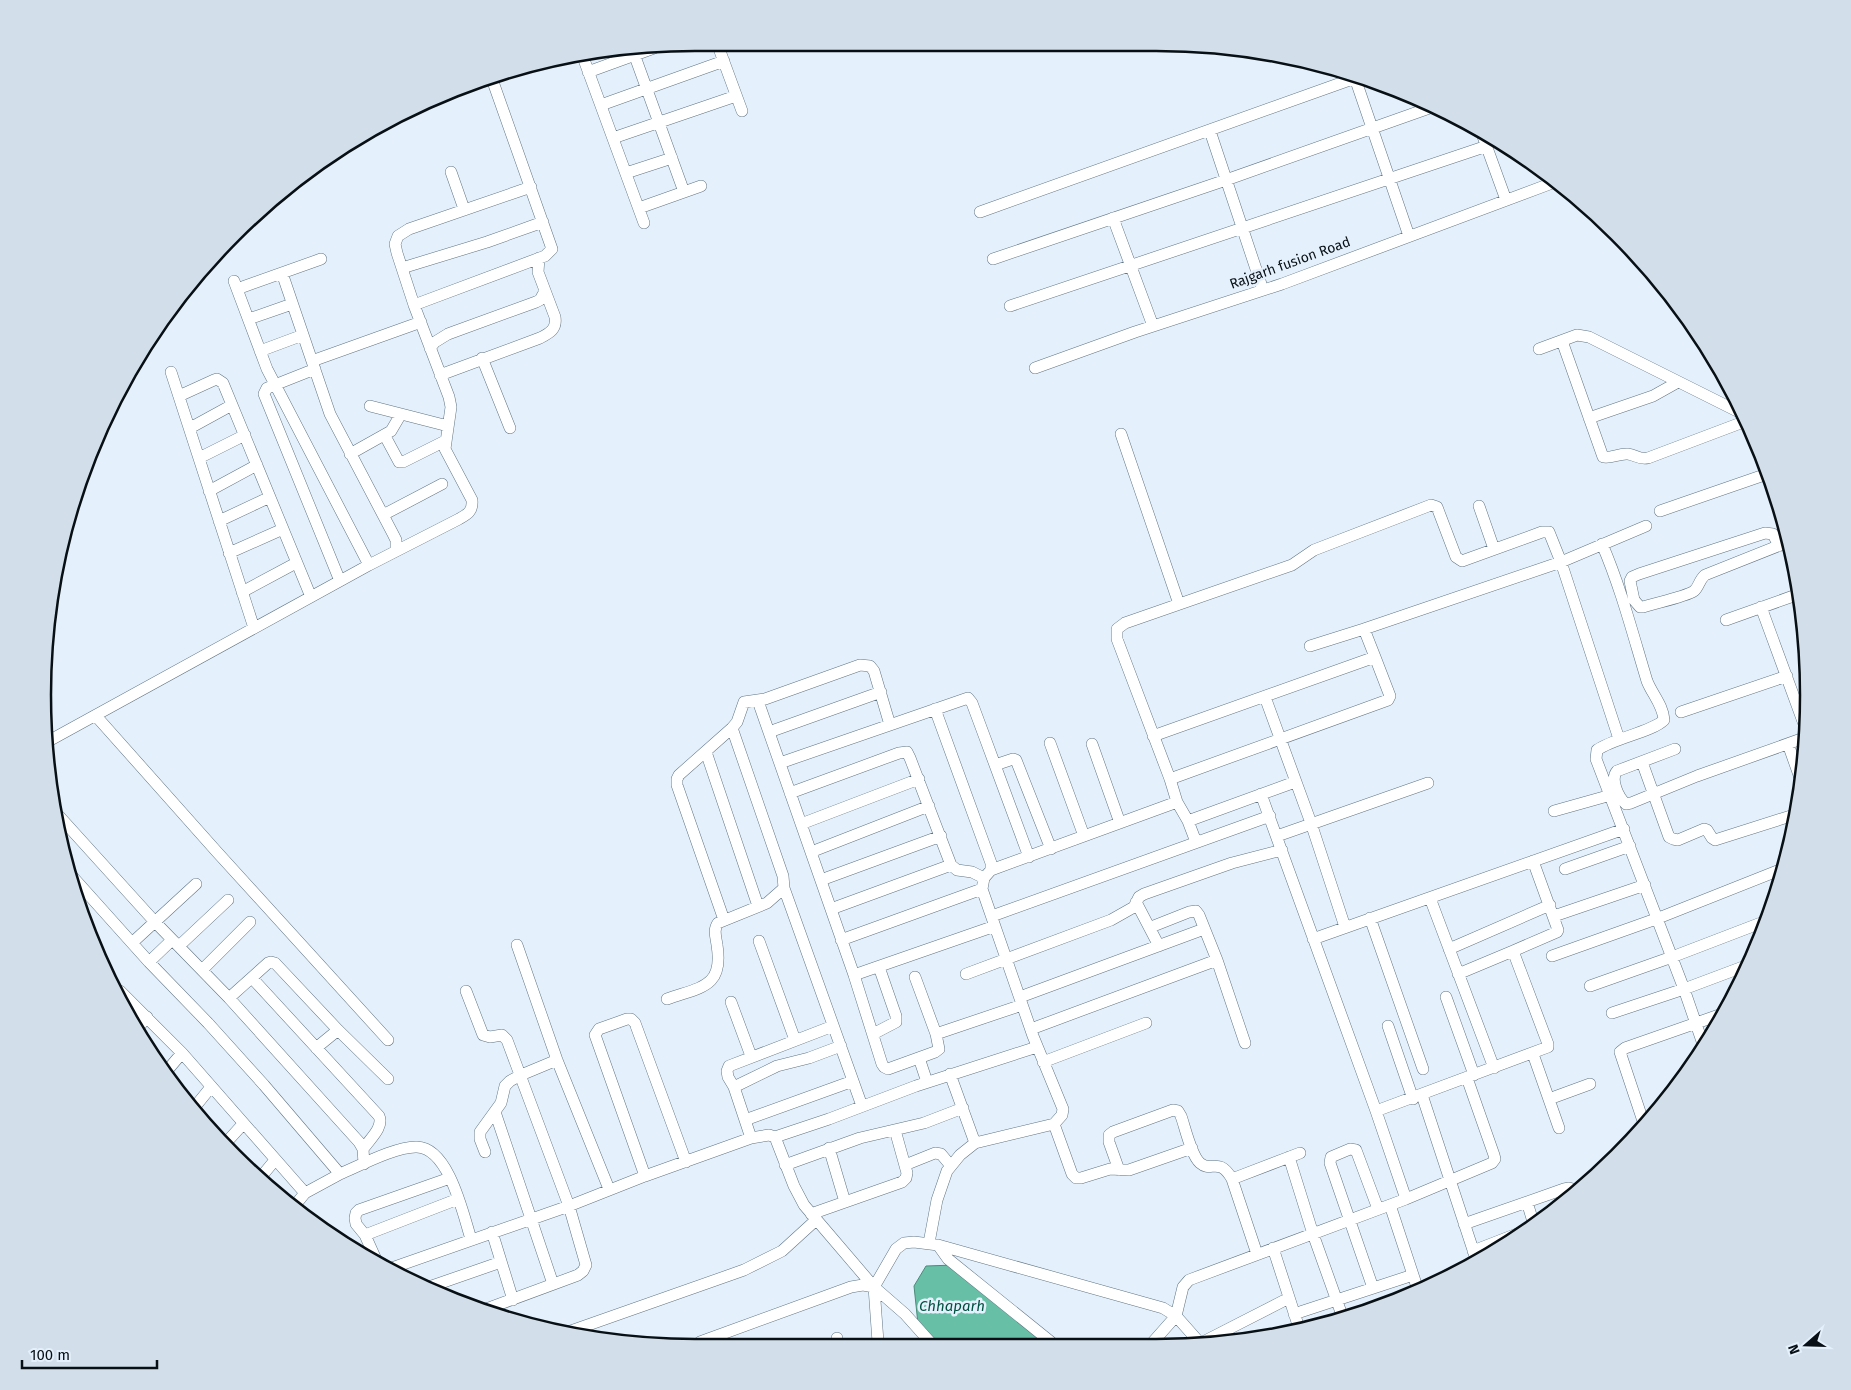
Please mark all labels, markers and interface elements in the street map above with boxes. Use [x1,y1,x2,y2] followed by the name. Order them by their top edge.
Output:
[1227,233,1353,293] street label: Rajgarh fusion Road
[919,1297,985,1315] water label: Chhaparh
[1781,1320,1831,1370] north arrow
[22,1338,158,1370] scale bar
[1785,1342,1804,1357] text: N
[30,1346,70,1364] text: 100 m

